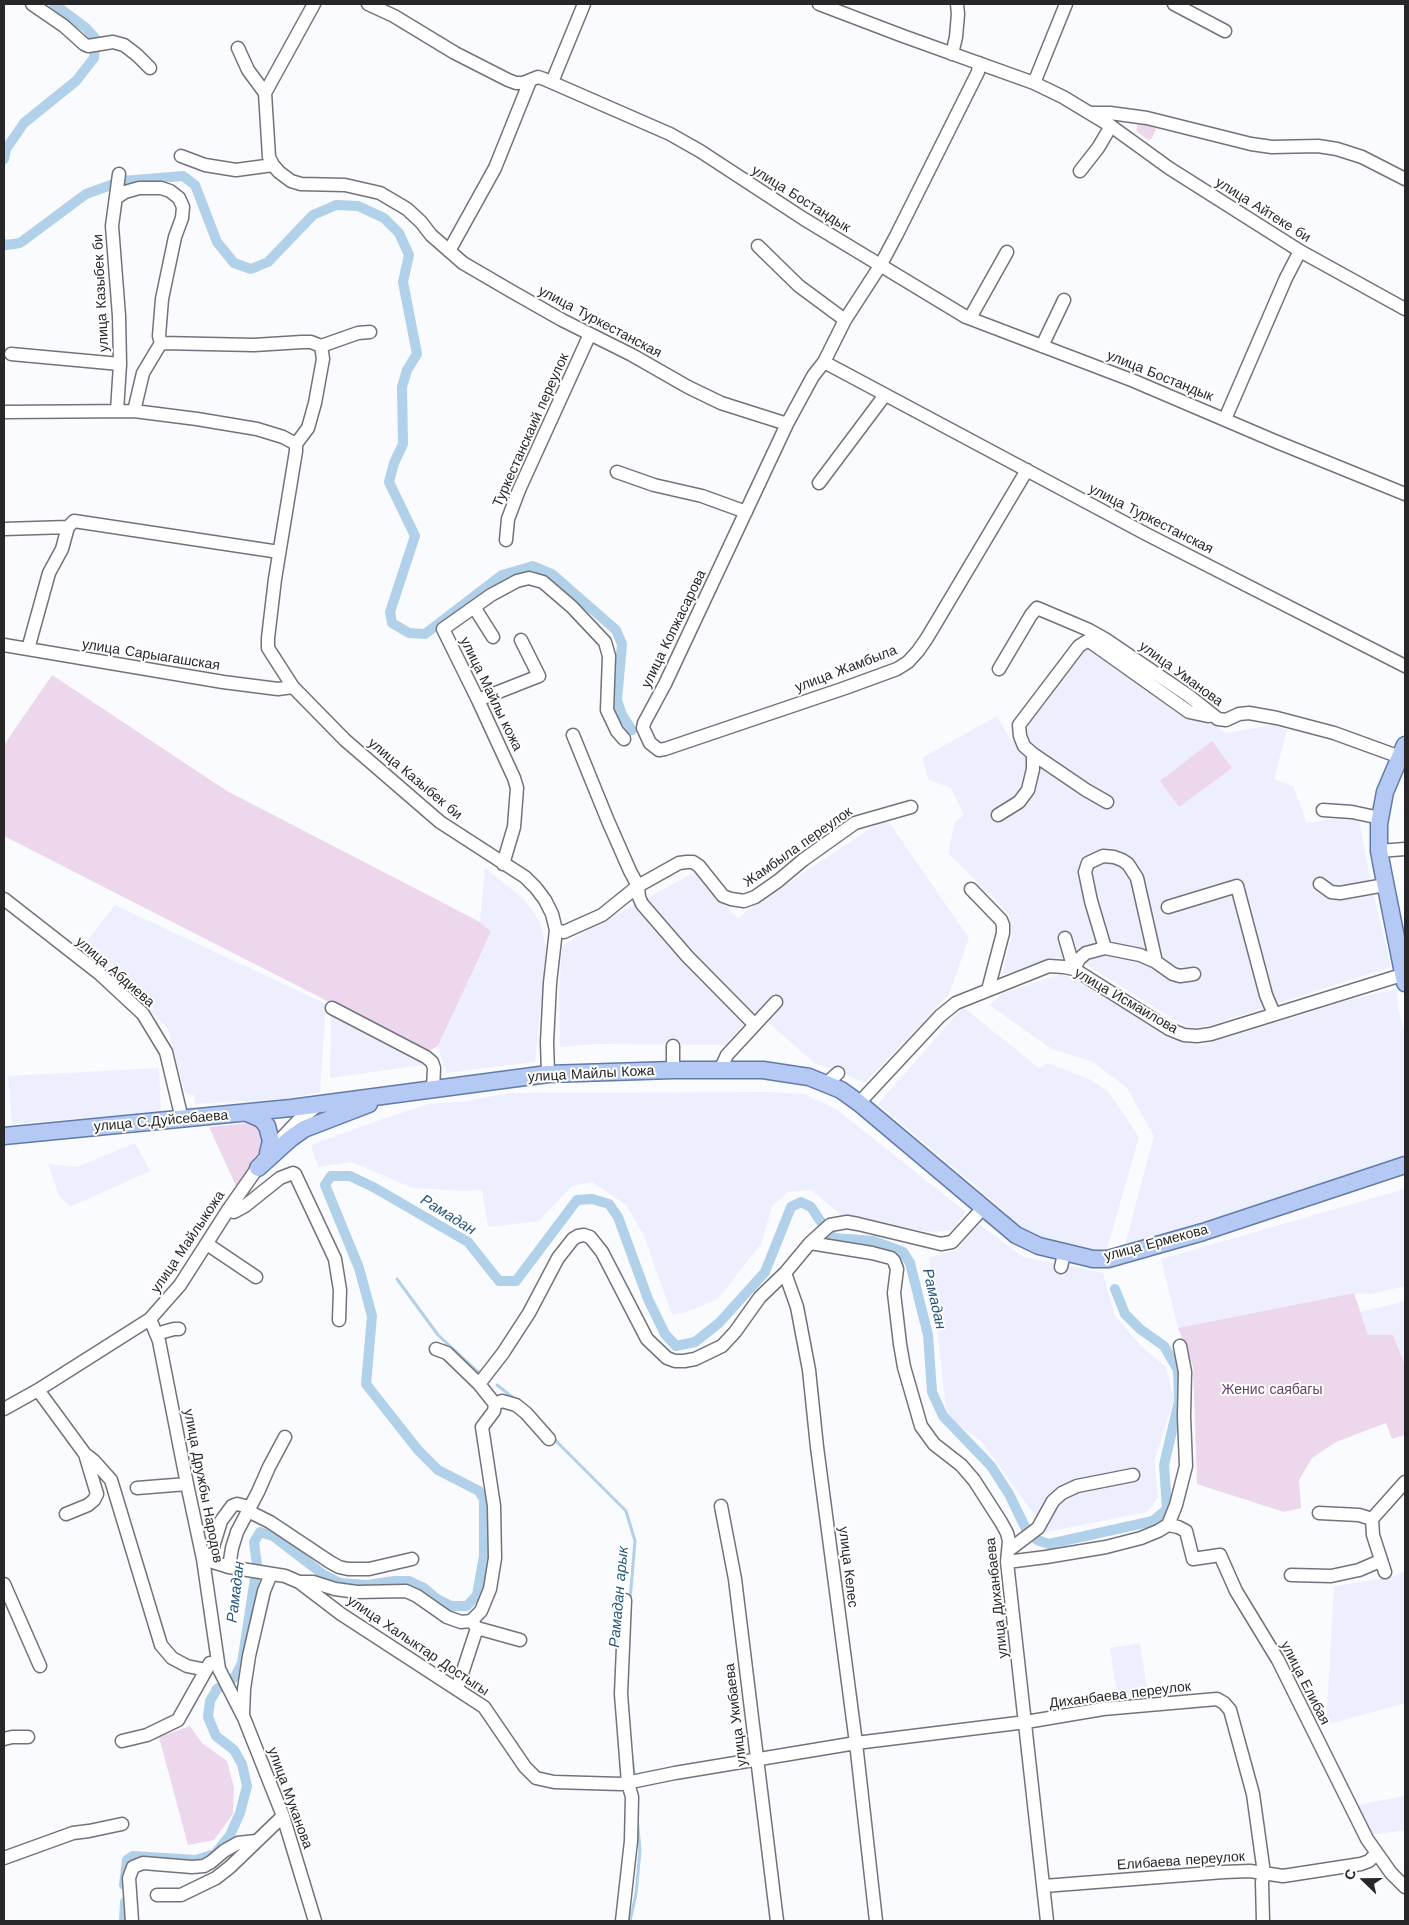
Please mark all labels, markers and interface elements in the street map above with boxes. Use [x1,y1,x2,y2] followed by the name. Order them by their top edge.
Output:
[748,162,854,236] street label: улица Бостандык
[1212,174,1314,246] street label: улица Айтеке би
[90,234,112,352] street label: улица Казыбек би
[535,282,665,362] street label: улица Туркестанская
[1104,347,1216,405] street label: улица Бостандык
[489,350,573,510] street label: Туркестанскаий переулок
[1086,480,1216,558] street label: улица Туркестанская
[638,567,710,691] street label: улица Копжасарова
[456,634,526,754] street label: улица Майлы кожа
[81,636,221,674] street label: улица Сарыагашская
[1136,638,1226,710] street label: улица Уманова
[793,642,899,696] street label: улица Жамбыла
[364,735,466,823] street label: улица Казыбек би
[740,803,856,891] street label: Жамбыла переулок
[72,933,158,1011] street label: улица Абдиева
[1071,965,1181,1037] street label: улица Исмаилова
[527,1062,655,1086] street label: улица Майлы Кожа
[93,1107,229,1135] street label: улица С.Дуйсебаева
[147,1188,229,1296] street label: улица Майлыкожа
[417,1191,479,1239] water label: Рамадан
[1102,1221,1210,1265] street label: улица Ермекова
[918,1267,950,1331] water label: Рамадан
[1222,1382,1322,1398] park label: Женис саябагы
[180,1408,226,1564] street label: улица Дружбы Народов
[835,1525,861,1609] street label: улица Келес
[982,1537,1012,1659] street label: улица Диханбаева
[606,1546,632,1648] water label: Рамадан арык
[223,1560,249,1624] water label: Рамадан
[344,1592,492,1700] street label: улица Халыктар Достыгы
[1277,1638,1333,1728] street label: улица Елибая
[721,1662,751,1768] street label: улица Укибаева
[1048,1678,1192,1712] street label: Диханбаева переулок
[264,1745,316,1851] street label: улица Муканова
[1116,1848,1246,1874] street label: Елибаева переулок
[1339,1855,1389,1905] north arrow
[1341,1867,1359,1882] text: С

